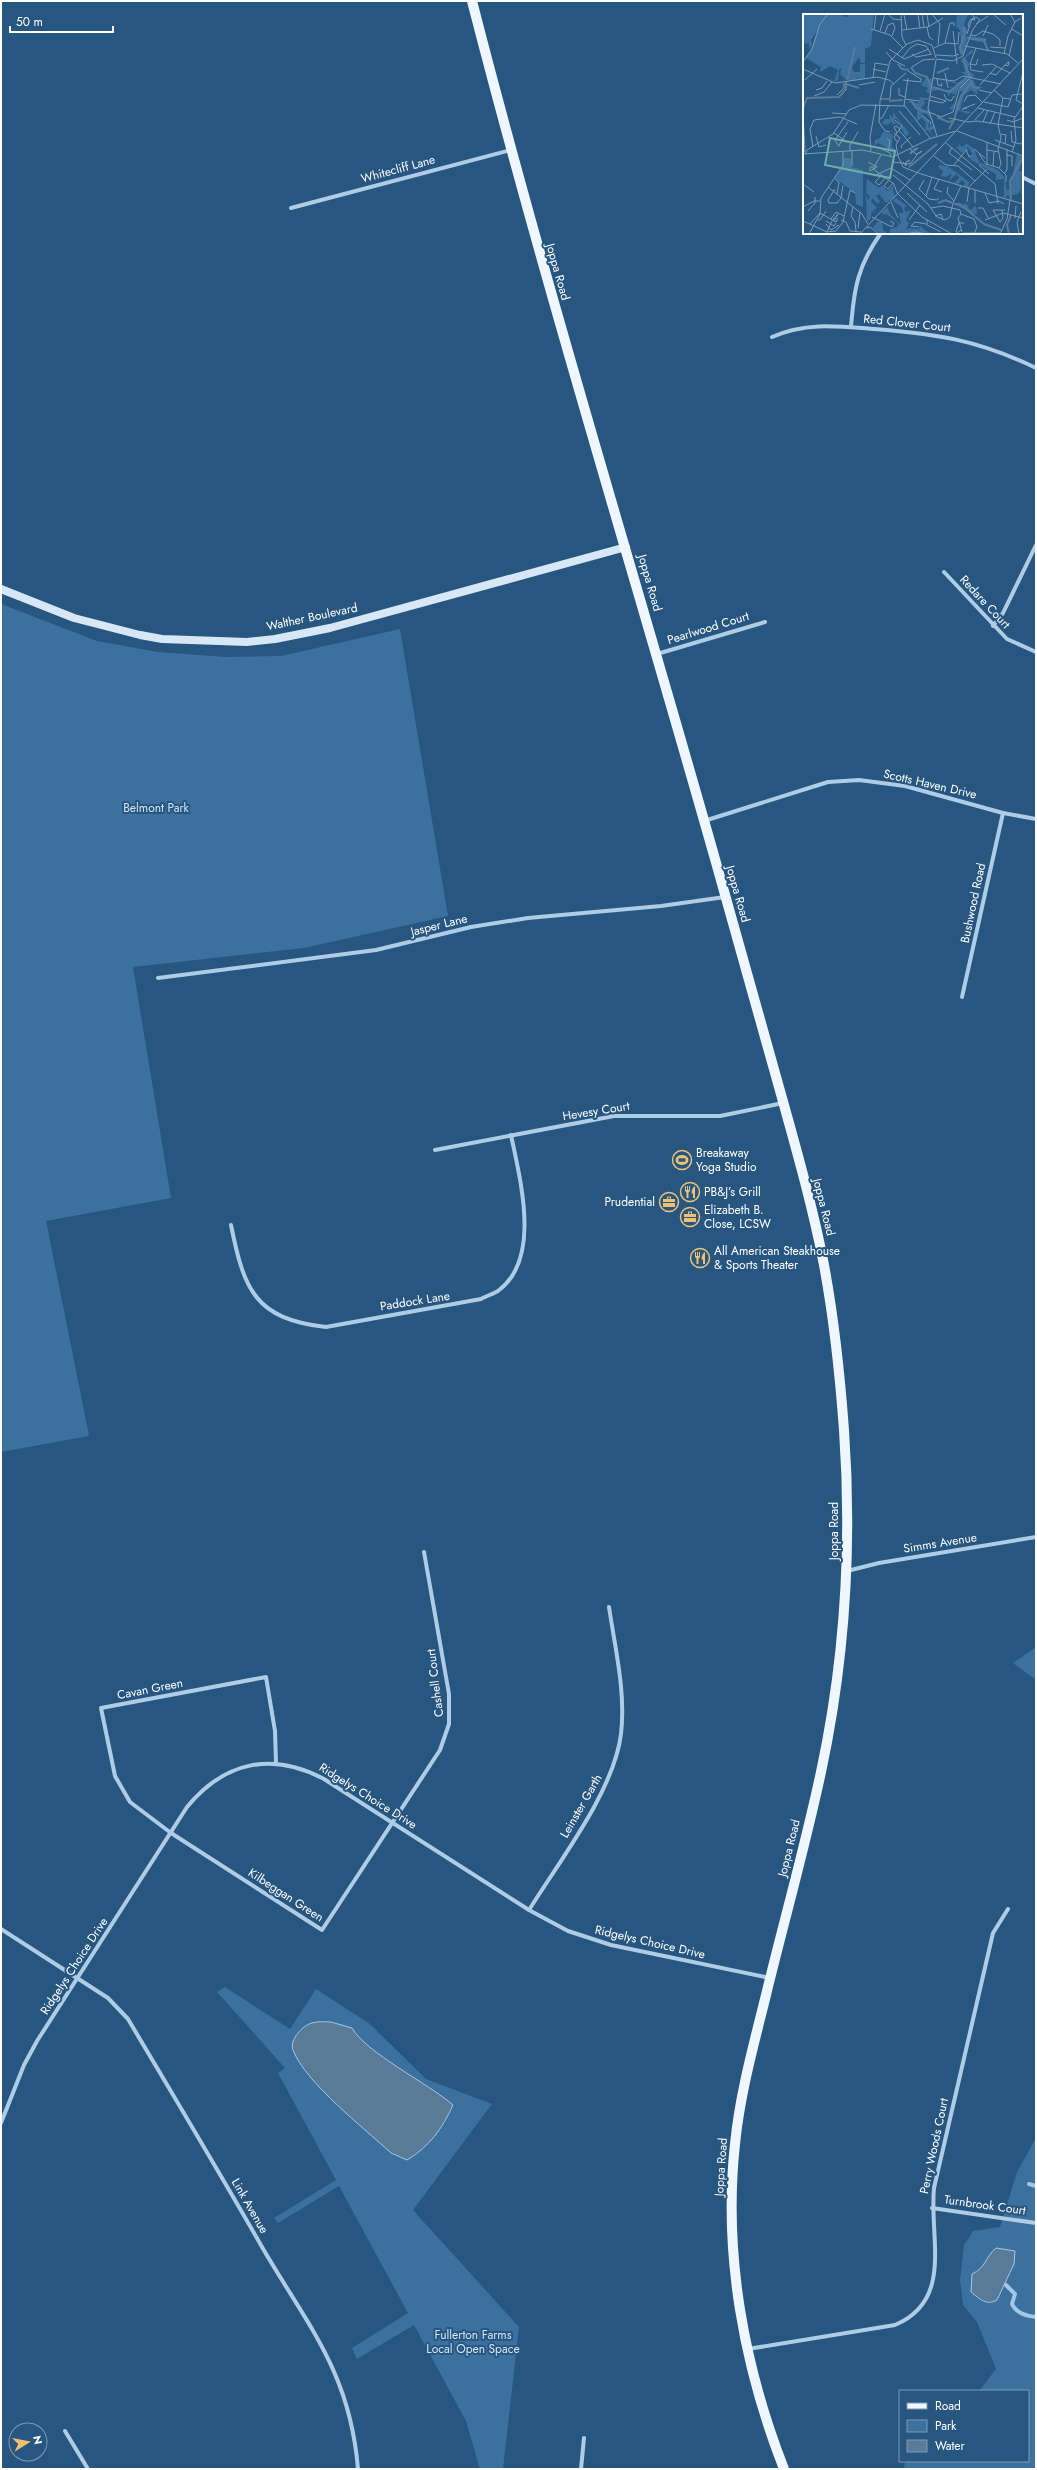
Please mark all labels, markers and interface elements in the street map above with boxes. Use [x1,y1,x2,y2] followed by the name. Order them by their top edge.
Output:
[10,8,113,34] scale bar
[16,13,43,31] text: 50 m
[803,14,1023,234] inset map
[359,150,437,188] street label: Whitecliff Lane
[541,240,575,303] street label: Joppa Road
[862,309,952,337] street label: Red Clover Court
[633,551,667,614] street label: Joppa Road
[955,571,1015,633] street label: Redare Court
[265,599,359,635] street label: Walther Boulevard
[665,607,751,649] street label: Pearlwood Court
[882,765,978,803] street label: Scotts Haven Drive
[123,799,190,817] park label: Belmont Park
[956,861,990,945] street label: Bushwood Road
[721,862,755,925] street label: Joppa Road
[407,909,469,941] street label: Jasper Lane
[561,1097,631,1125] street label: Hevesy Court
[696,1144,757,1176] place label: Breakaway Yoga Studio
[671,1149,693,1171] sports icon: Breakaway Yoga Studio
[808,1175,840,1237] street label: Joppa Road
[679,1181,701,1203] restaurant icon: PB&J’s Grill
[704,1183,761,1201] place label: PB&J’s Grill
[658,1191,680,1213] office icon: Prudential
[604,1193,655,1211] place label: Prudential
[704,1201,771,1233] place label: Elizabeth B. Close, LCSW
[679,1206,701,1228] office icon: Elizabeth B. Close, LCSW
[714,1242,840,1274] place label: All American Steakhouse & Sports Theater
[689,1247,711,1269] restaurant icon: All American Steakhouse & Sports Theater
[379,1287,451,1315] street label: Paddock Lane
[825,1502,843,1562] street label: Joppa Road
[902,1528,978,1558] street label: Simms Avenue
[422,1648,448,1718] street label: Cashell Court
[116,1674,184,1704] street label: Cavan Green
[316,1759,420,1833] street label: Ridgelys Choice Drive
[555,1771,607,1841] street label: Leinster Garth
[773,1818,805,1880] street label: Joppa Road
[245,1864,327,1926] street label: Kilbeggan Green
[36,1914,112,2018] street label: Ridgelys Choice Drive
[593,1921,707,1963] street label: Ridgelys Choice Drive
[915,2096,953,2195] street label: Perry Woods Court
[710,2137,732,2199] street label: Joppa Road
[227,2175,273,2237] street label: Link Avenue
[943,2190,1027,2220] street label: Turnbrook Court
[426,2326,520,2358] park label: Fullerton Farms Local Open Space
[899,2390,1029,2462] legend
[935,2397,961,2415] text: Road
[935,2417,957,2435] text: Park
[8,2422,48,2462] north arrow
[29,2434,47,2446] text: N
[935,2437,966,2455] text: Water

